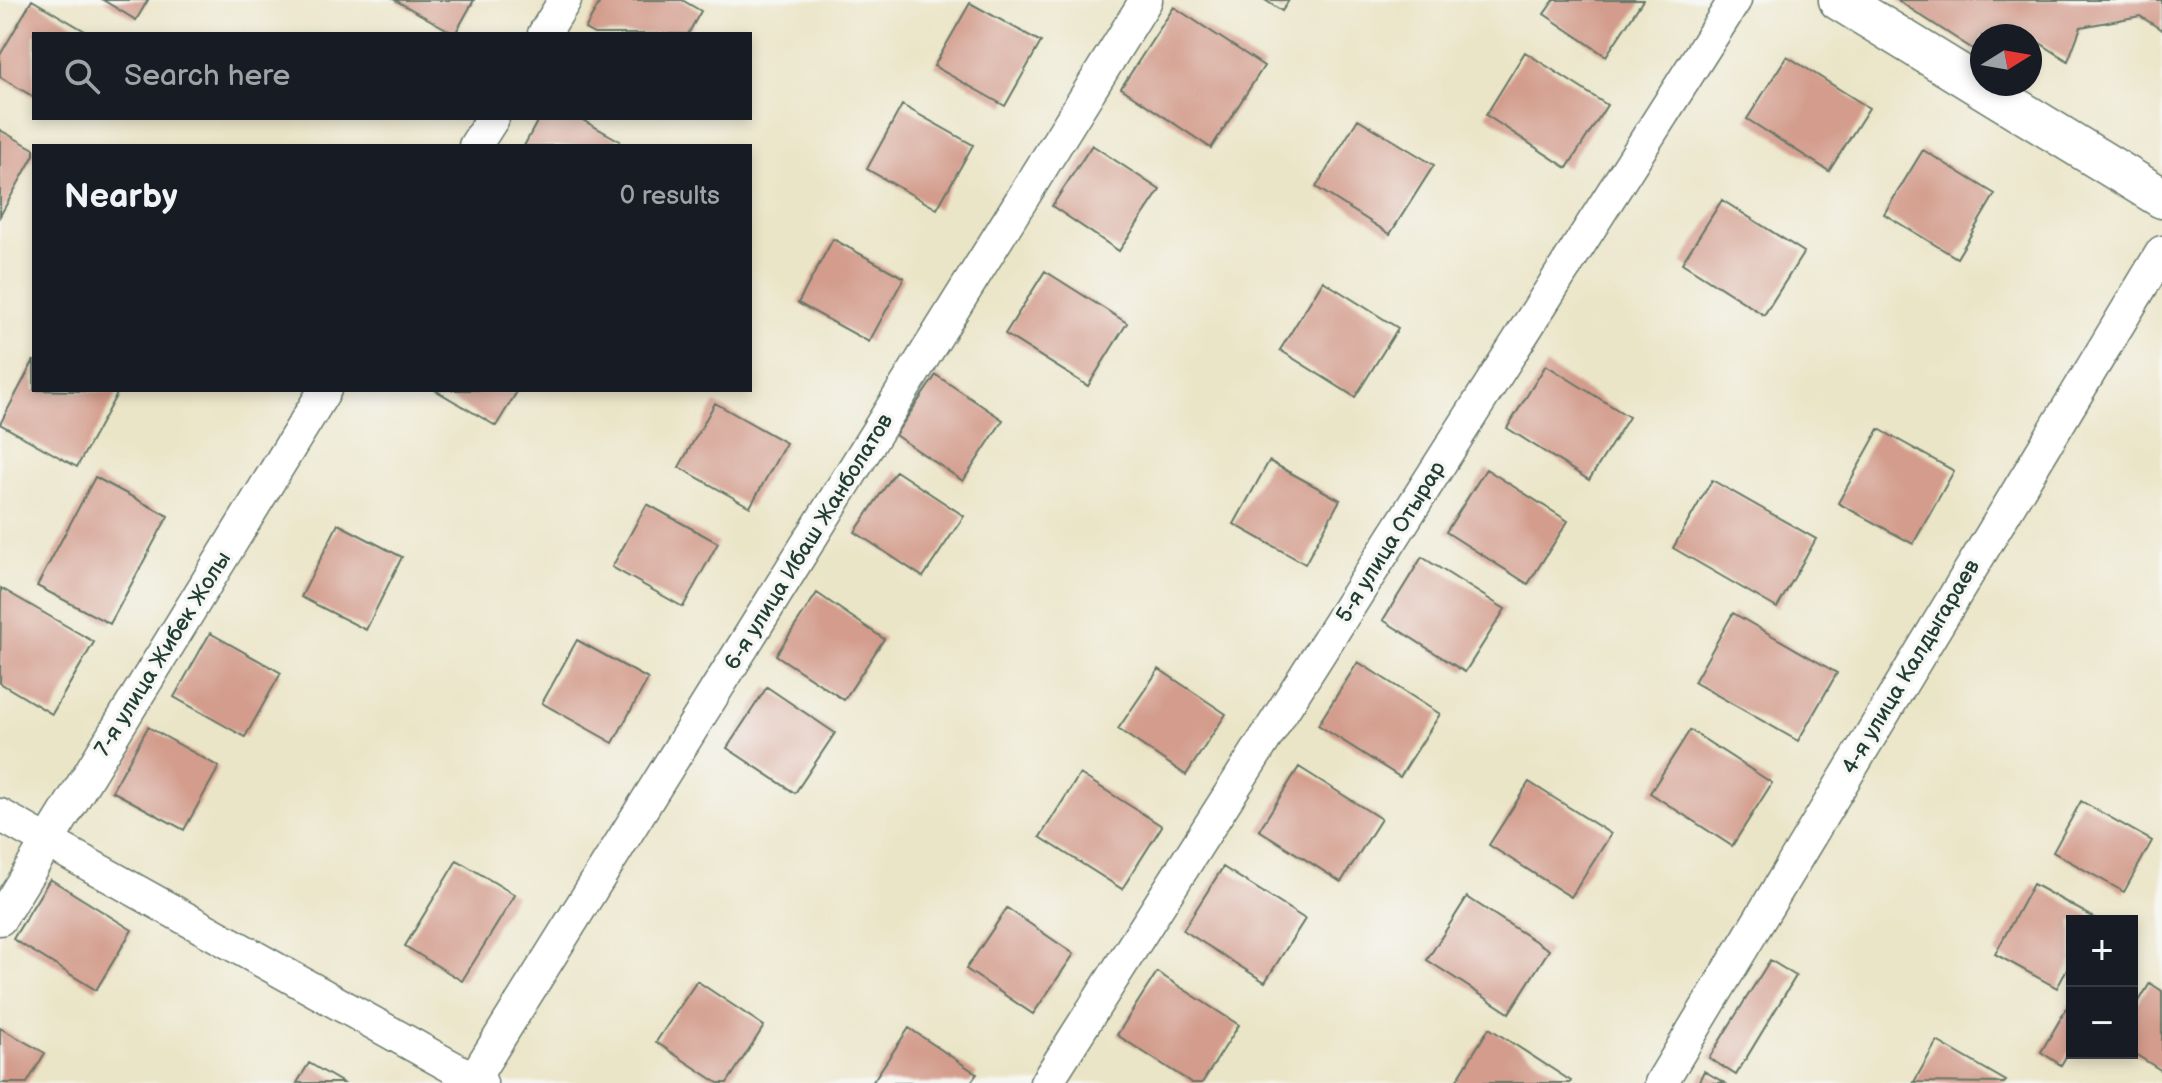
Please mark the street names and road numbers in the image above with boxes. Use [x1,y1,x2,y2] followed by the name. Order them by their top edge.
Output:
[719,408,899,675] street label: 6-я улица Ибаш Жанболатов
[1330,456,1452,628] street label: 5-я улица Отырар
[89,547,237,761] street label: 7-я улица Жибек Жолы
[1836,554,1986,779] street label: 4-я улица Калдыгараев

